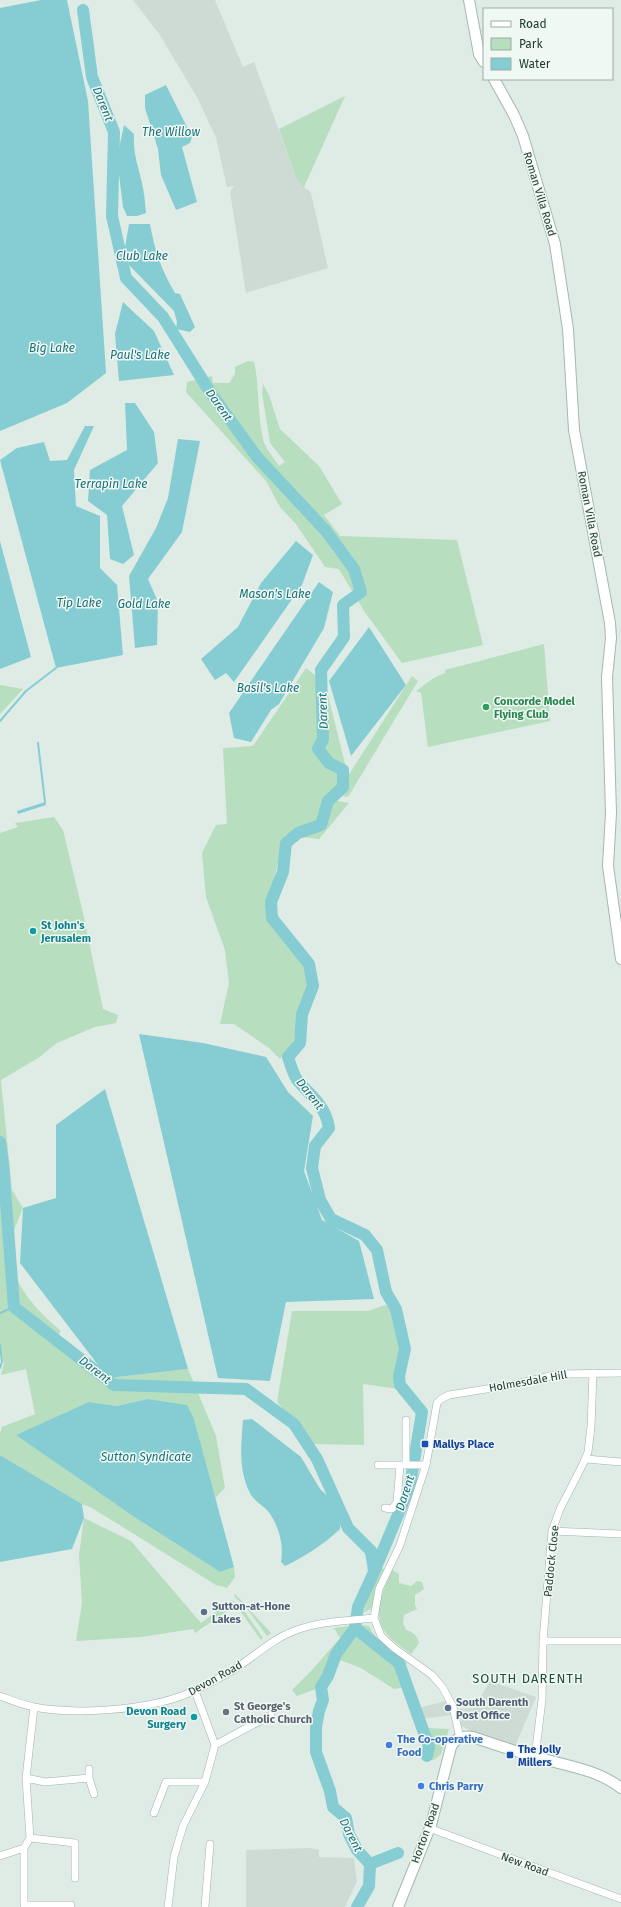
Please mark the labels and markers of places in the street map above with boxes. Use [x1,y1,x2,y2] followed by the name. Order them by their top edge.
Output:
[494,695,575,721] place label: Concorde Model Flying Club
[481,702,491,712] marker: Concorde Model Flying Club
[40,919,91,945] place label: St John's Jerusalem
[28,926,38,936] marker: St John's Jerusalem
[433,1438,494,1451] place label: Mallys Place
[420,1439,430,1449] marker: Mallys Place
[212,1600,290,1626] place label: Sutton-at-Hone Lakes
[199,1607,209,1617] marker: Sutton-at-Hone Lakes
[456,1696,528,1722] place label: South Darenth Post Office
[234,1700,312,1726] place label: St George's Catholic Church
[443,1703,453,1713] marker: South Darenth Post Office
[126,1705,186,1731] place label: Devon Road Surgery
[221,1707,231,1717] marker: St George's Catholic Church
[189,1712,199,1722] marker: Devon Road Surgery
[397,1733,483,1759] place label: The Co-operative Food
[384,1740,394,1750] marker: The Co-operative Food
[518,1743,561,1769] place label: The Jolly Millers
[505,1750,515,1760] marker: The Jolly Millers
[429,1780,484,1793] place label: Chris Parry
[416,1781,426,1791] marker: Chris Parry

